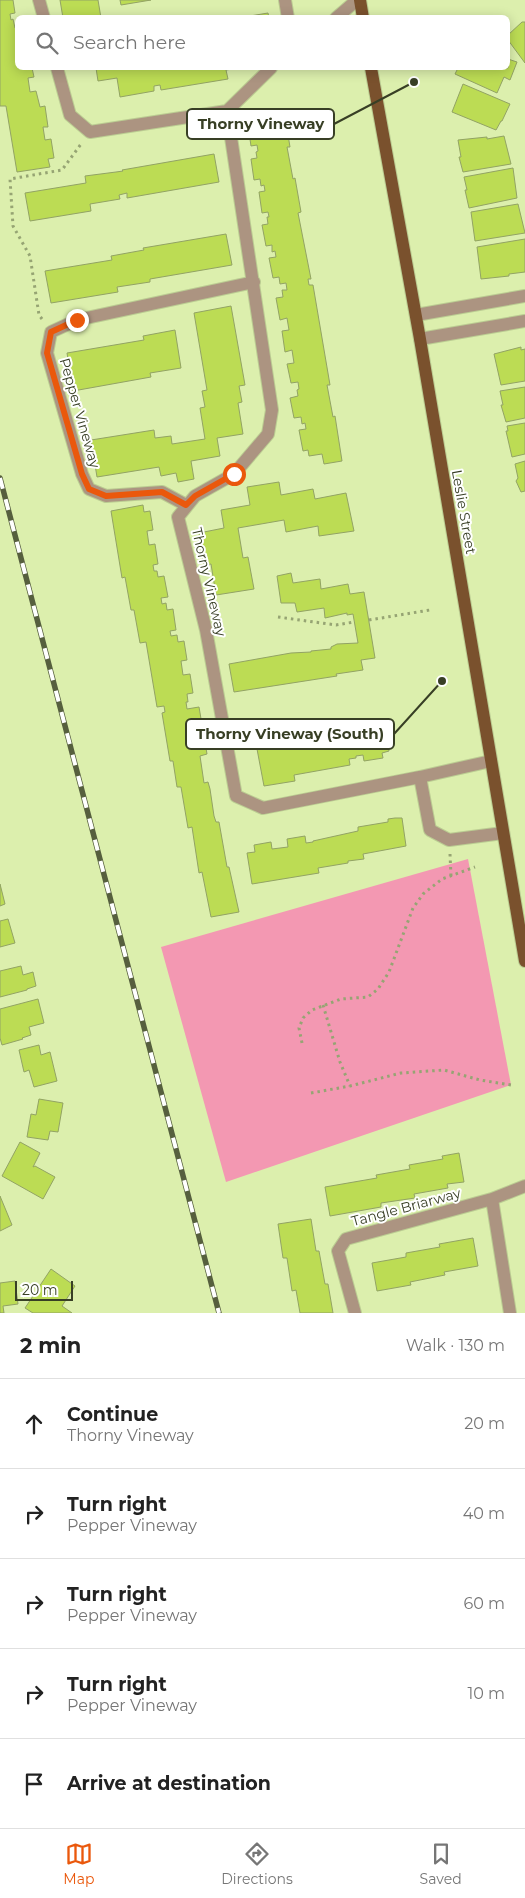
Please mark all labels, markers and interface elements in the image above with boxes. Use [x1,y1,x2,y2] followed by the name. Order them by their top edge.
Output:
[15,15,510,70] search box
[33,29,61,57] icon: search
[73,31,186,54] text: Search here
[187,109,334,139] callout: Thorny Vineway
[198,114,325,133] text: Thorny Vineway
[66,309,89,332] route end
[56,356,104,471] street label: Pepper Vineway
[223,463,246,486] route start
[448,468,480,556] street label: Leslie Street
[188,526,230,638] street label: Thorny Vineway
[186,719,394,749] callout: Thorny Vineway (South)
[196,724,384,743] text: Thorny Vineway (South)
[349,1184,463,1230] street label: Tangle Briarway
[15,1278,72,1301] scale bar
[22,1281,58,1299] text: 20 m
[20,1333,81,1358] text: 2 min
[406,1336,505,1355] text: Walk · 130 m
[67,1403,158,1426] text: Continue
[20,1410,48,1438] icon: ahead
[464,1414,505,1433] text: 20 m
[67,1426,194,1445] text: Thorny Vineway
[67,1493,167,1516] text: Turn right
[20,1500,48,1528] icon: right
[463,1504,505,1523] text: 40 m
[67,1516,197,1535] text: Pepper Vineway
[67,1583,167,1606] text: Turn right
[20,1590,48,1618] icon: right
[463,1594,505,1613] text: 60 m
[67,1606,197,1625] text: Pepper Vineway
[67,1673,167,1696] text: Turn right
[20,1680,48,1708] icon: right
[467,1684,505,1703] text: 10 m
[67,1696,197,1715] text: Pepper Vineway
[20,1770,48,1798] icon: arrive
[67,1772,271,1795] text: Arrive at destination
[63,1840,94,1888] tab: Map
[221,1840,293,1888] tab: Directions
[420,1840,462,1888] tab: Saved

